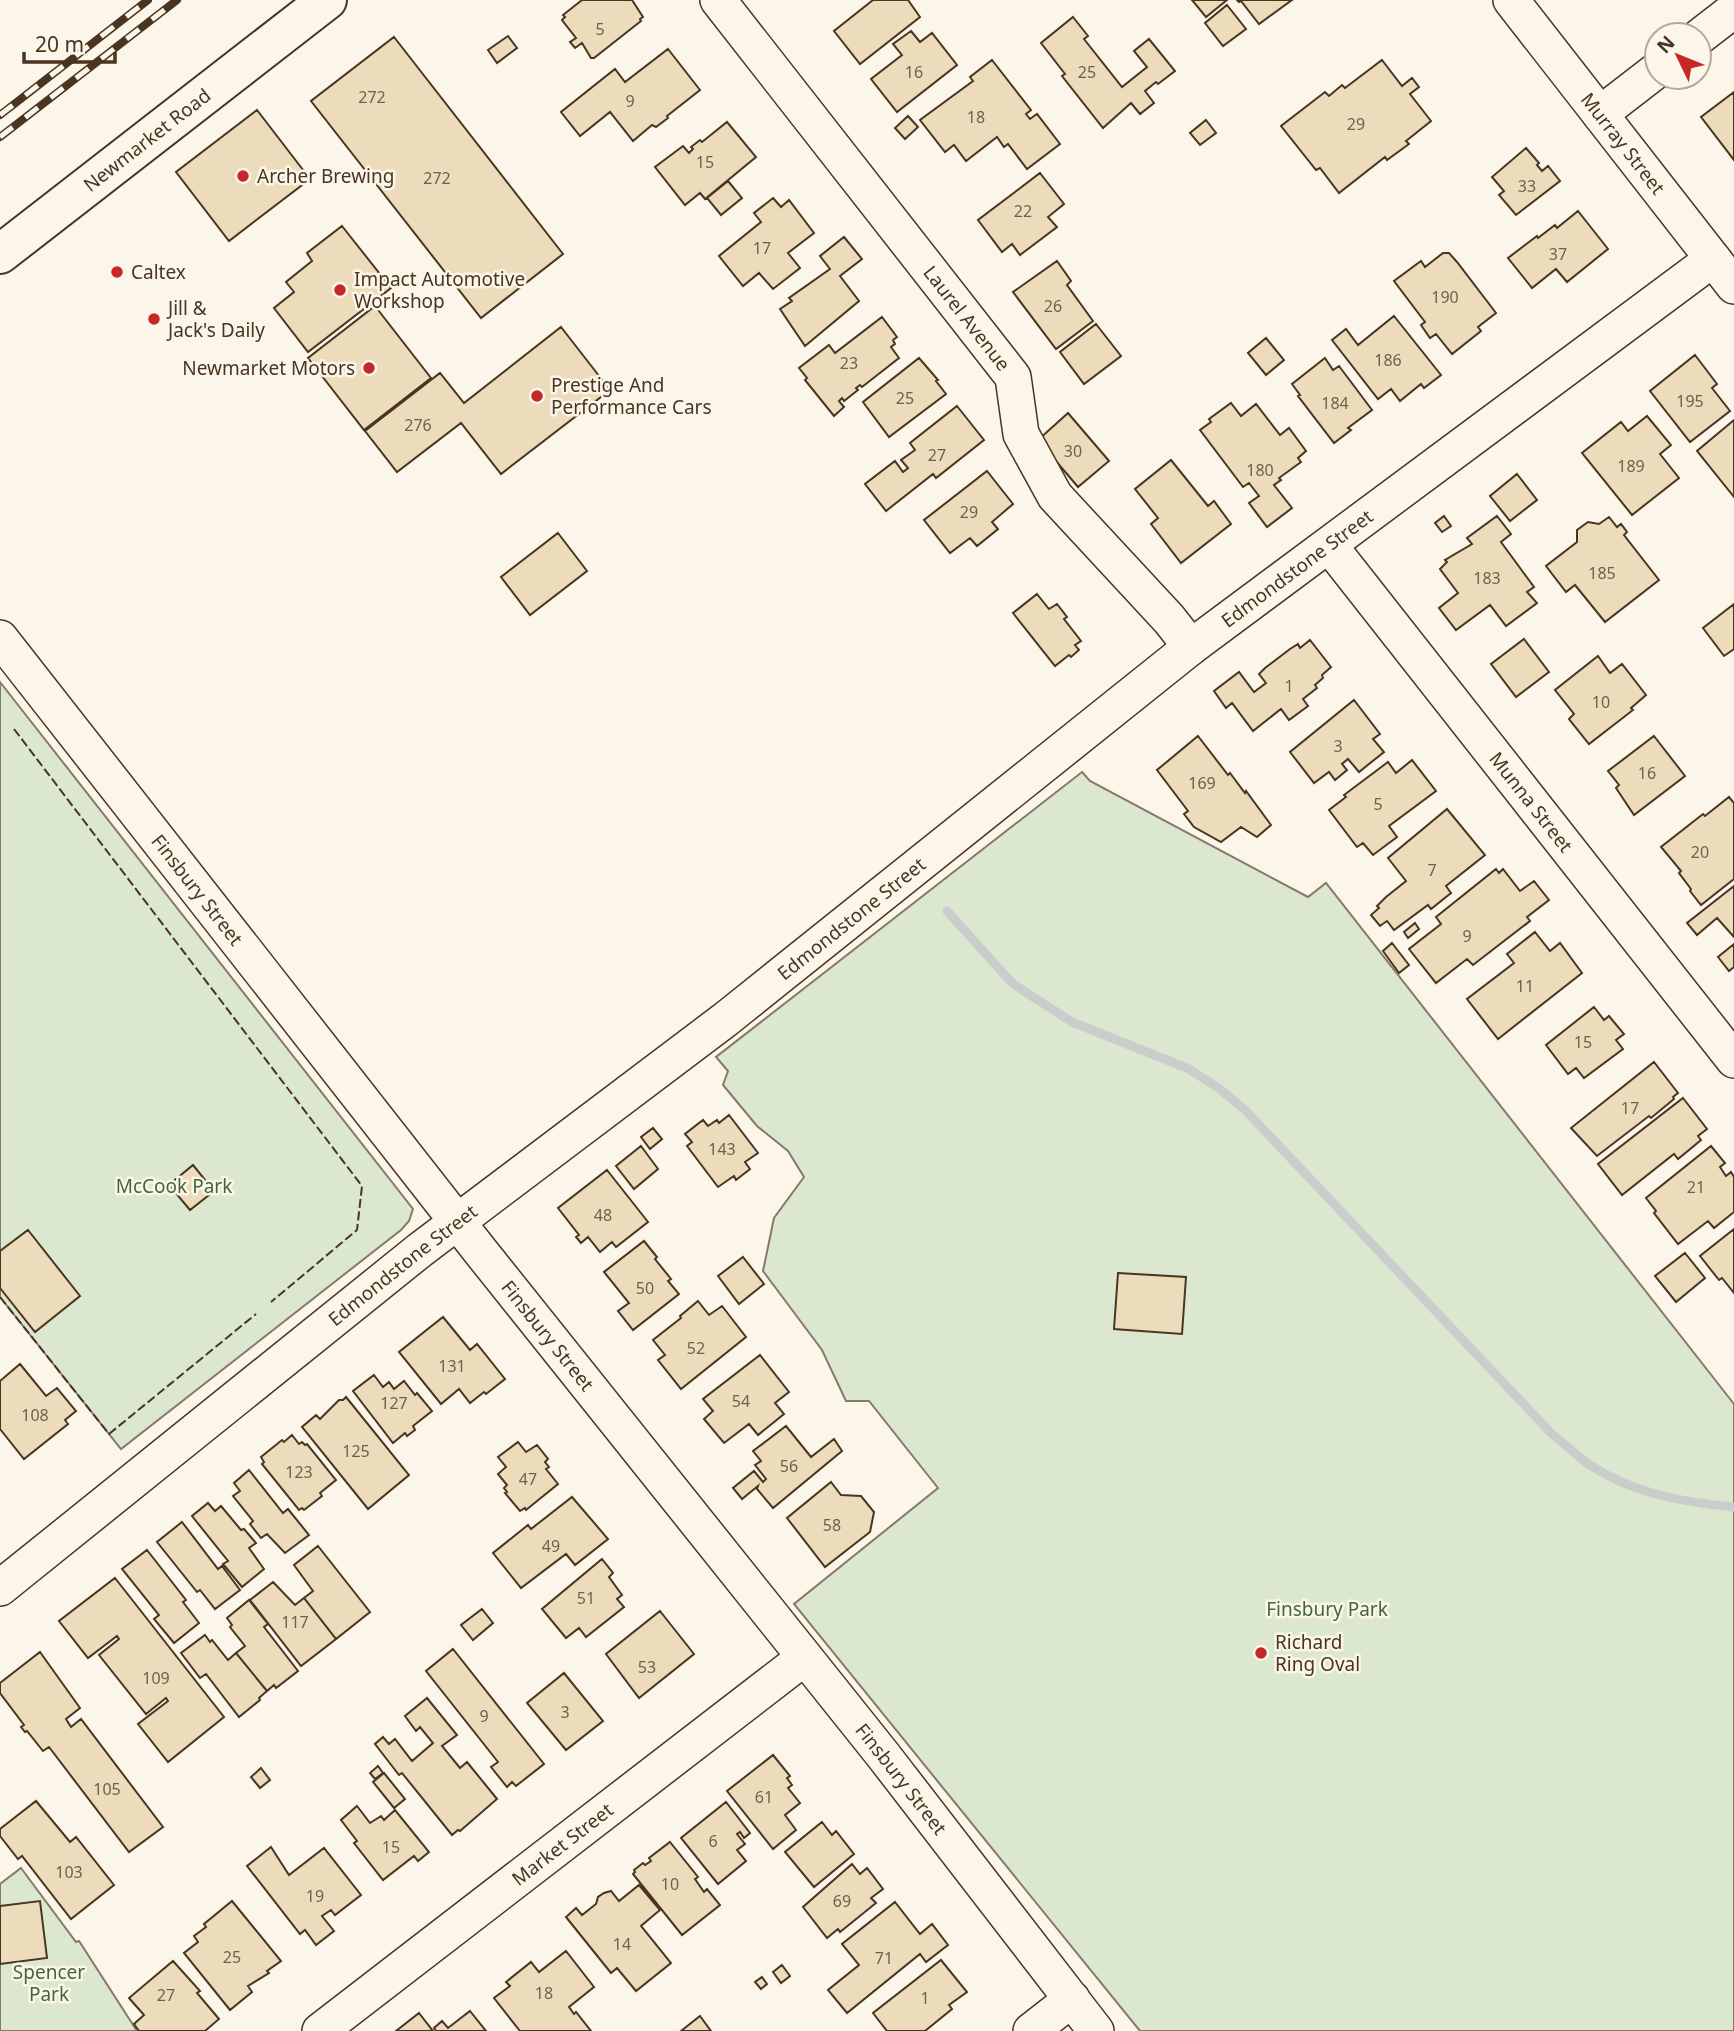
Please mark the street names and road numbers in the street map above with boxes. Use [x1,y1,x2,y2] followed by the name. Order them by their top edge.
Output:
[78,82,216,198] street label: Newmarket Road
[1575,87,1671,200] street label: Murray Street
[918,260,1016,376] street label: Laurel Avenue
[1216,503,1378,633] street label: Edmondstone Street
[1483,746,1579,858] street label: Munna Street
[146,829,249,951] street label: Finsbury Street
[772,851,931,986] street label: Edmondstone Street
[323,1198,482,1332] street label: Edmondstone Street
[496,1275,600,1396] street label: Finsbury Street
[850,1718,953,1840] street label: Finsbury Street
[506,1797,619,1892] street label: Market Street

